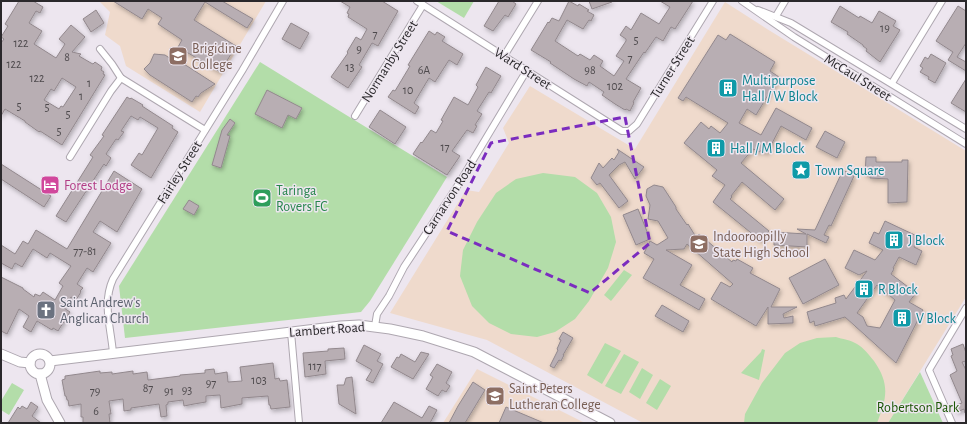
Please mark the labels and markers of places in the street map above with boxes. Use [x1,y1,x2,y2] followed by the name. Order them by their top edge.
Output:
[192,42,242,72] place label: Brigidine College
[167,45,189,67] school or university icon: Brigidine College
[742,74,818,104] place label: Multipurpose Hall / W Block
[717,77,739,99] building icon: Multipurpose Hall / W Block
[705,137,727,159] building icon: Hall / M Block
[730,142,805,156] place label: Hall / M Block
[790,159,812,181] place icon: Town Square
[815,164,884,178] place label: Town Square
[39,174,61,196] hotel icon: Forest Lodge
[64,179,132,193] place label: Forest Lodge
[276,184,327,214] place label: Taringa Rovers FC
[251,187,273,209] sports icon: Taringa Rovers FC
[883,229,905,251] building icon: J Block
[713,230,809,260] place label: Indooroopilly State High School
[688,233,710,255] school or university icon: Indooroopilly State High School
[908,234,945,248] place label: J Block
[853,278,875,300] building icon: R Block
[878,283,918,297] place label: R Block
[60,296,149,326] place label: Saint Andrew's Anglican Church
[35,299,57,321] church icon: Saint Andrew's Anglican Church
[891,307,913,329] building icon: V Block
[916,312,956,326] place label: V Block
[509,382,601,412] place label: Saint Peters Lutheran College
[484,385,506,407] school or university icon: Saint Peters Lutheran College

